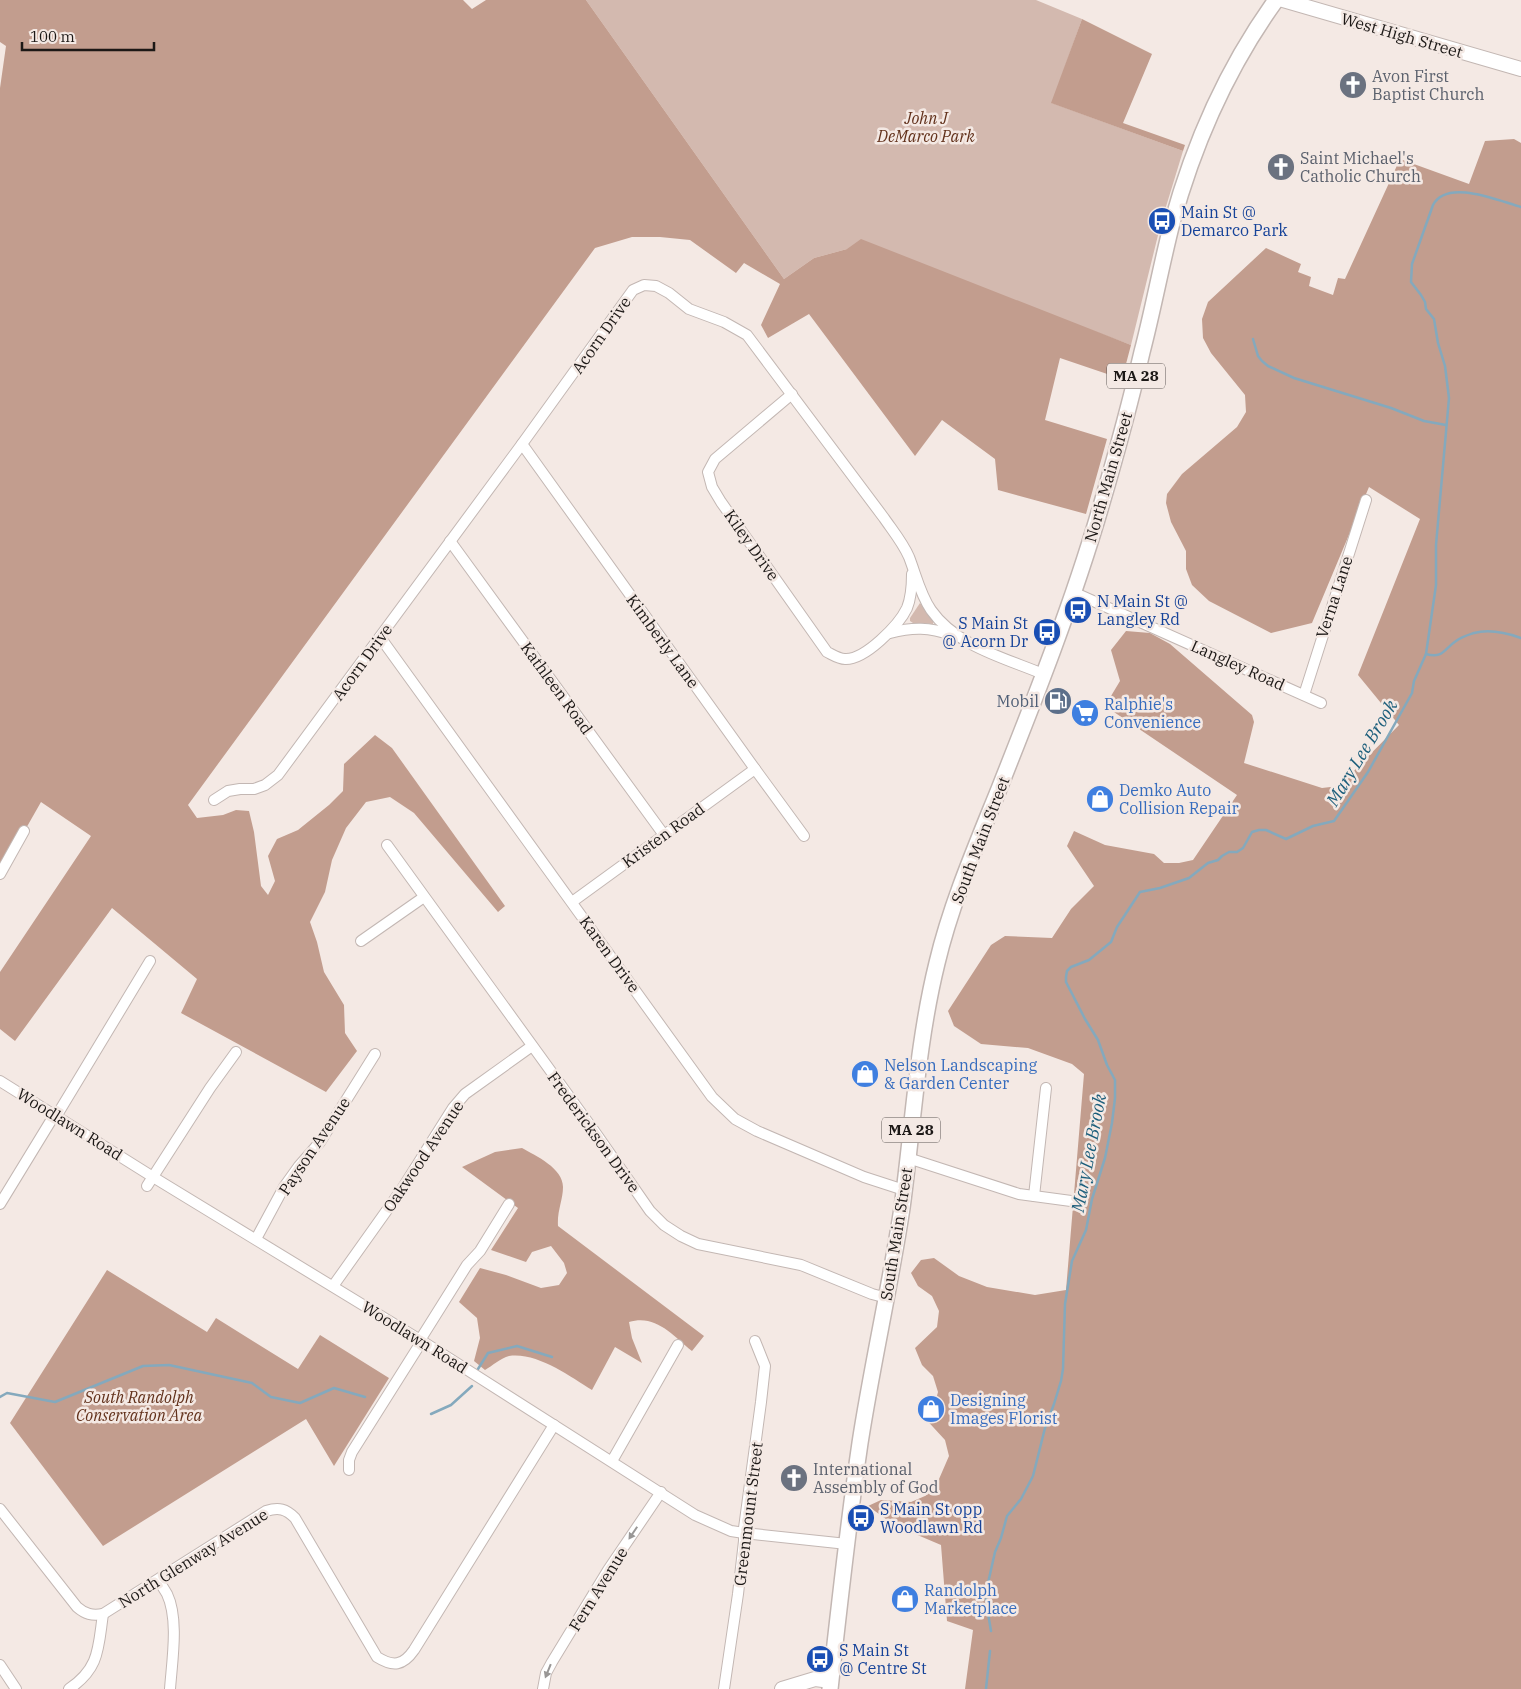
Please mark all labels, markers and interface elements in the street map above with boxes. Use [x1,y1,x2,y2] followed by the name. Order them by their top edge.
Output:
[1339,8,1465,62] street label: West High Street
[22,20,155,52] scale bar
[30,27,75,46] text: 100 m
[1372,66,1485,104] place label: Avon First Baptist Church
[1338,70,1368,100] church icon: Avon First Baptist Church
[876,108,975,146] park label: John J DeMarco Park
[1300,148,1421,186] place label: Saint Michael's Catholic Church
[1266,152,1296,182] church icon: Saint Michael's Catholic Church
[1181,202,1288,240] place label: Main St @ Demarco Park
[1147,206,1177,236] bus stop icon: Main St @ Demarco Park
[567,293,635,377] street label: Acorn Drive
[1107,364,1165,388] road number: MA 28
[1080,409,1136,544] street label: North Main Street
[720,506,784,584] street label: Kiley Drive
[1311,553,1357,641] street label: Verna Lane
[622,590,704,692] street label: Kimberly Lane
[1097,591,1188,629] place label: N Main St @ Langley Rd
[1063,595,1093,625] bus stop icon: N Main St @ Langley Rd
[942,613,1028,651] place label: S Main St @ Acorn Dr
[1032,617,1062,647] bus stop icon: S Main St @ Acorn Dr
[328,620,396,704] street label: Acorn Drive
[1188,635,1288,695] street label: Langley Road
[517,638,597,738] street label: Kathleen Road
[1043,686,1073,716] fuel station icon: Mobil
[997,691,1039,711] place label: Mobil
[1104,694,1201,732] place label: Ralphie's Convenience
[1320,695,1403,811] water label: Mary Lee Brook
[1070,698,1100,728] supermarket icon: Ralphie's Convenience
[947,773,1014,906] street label: South Main Street
[1119,780,1239,818] place label: Demko Auto Collision Repair
[1085,784,1115,814] shop icon: Demko Auto Collision Repair
[618,798,708,872] street label: Kristen Road
[576,912,644,996] street label: Karen Drive
[884,1055,1038,1093] place label: Nelson Landscaping & Garden Center
[850,1059,880,1089] shop icon: Nelson Landscaping & Garden Center
[543,1068,645,1196] street label: Frederickson Drive
[13,1084,127,1165] street label: Woodlawn Road
[1066,1091,1111,1215] water label: Mary Lee Brook
[274,1093,354,1199] street label: Payson Avenue
[378,1097,468,1215] street label: Oakwood Avenue
[882,1118,940,1142] road number: MA 28
[876,1166,916,1302] street label: South Main Street
[358,1297,472,1378] street label: Woodlawn Road
[76,1387,202,1425] park label: South Randolph Conservation Area
[950,1390,1058,1428] place label: Designing Images Florist
[916,1394,946,1424] shop icon: Designing Images Florist
[729,1441,767,1587] street label: Greenmount Street
[813,1459,939,1497] place label: International Assembly of God
[779,1463,809,1493] church icon: International Assembly of God
[880,1499,983,1537] place label: S Main St opp Woodlawn Rd
[846,1503,876,1533] bus stop icon: S Main St opp Woodlawn Rd
[115,1504,271,1612] street label: North Glenway Avenue
[628,1526,638,1539] one-way arrow
[564,1543,632,1635] street label: Fern Avenue
[924,1580,1017,1618] place label: Randolph Marketplace
[890,1584,920,1614] shop icon: Randolph Marketplace
[839,1640,927,1678] place label: S Main St @ Centre St
[805,1644,835,1674] bus stop icon: S Main St @ Centre St
[544,1664,552,1679] one-way arrow

